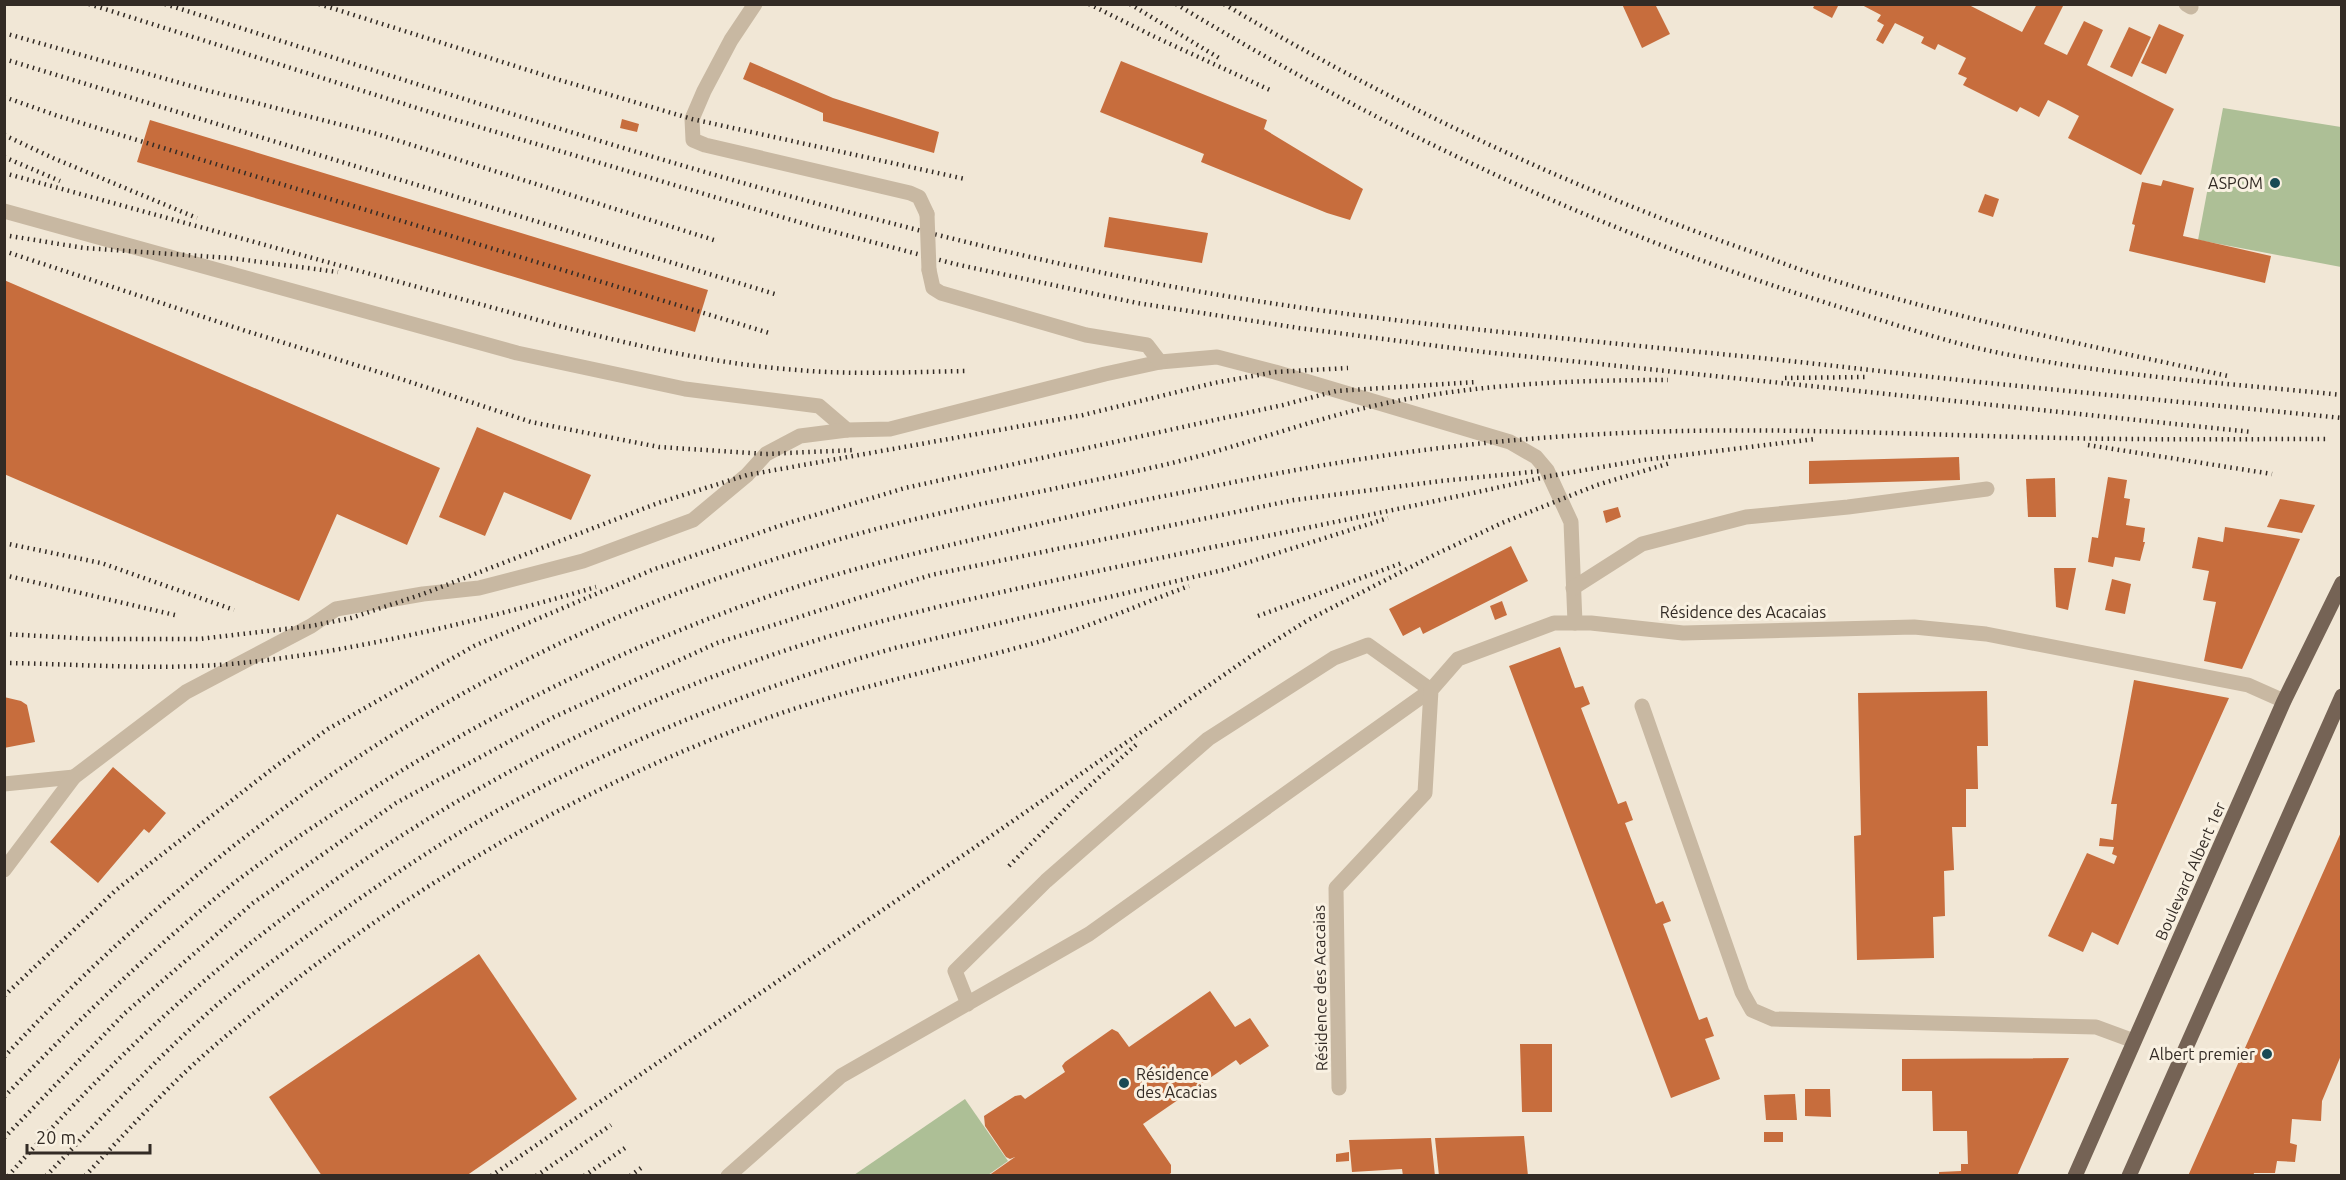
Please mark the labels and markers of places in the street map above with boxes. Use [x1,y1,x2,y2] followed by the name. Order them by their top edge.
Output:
[2208,174,2263,192] place label: ASPOM
[2268,176,2282,190] marker: ASPOM
[2149,1045,2255,1063] place label: Albert premier
[2260,1047,2274,1061] marker: Albert premier
[1136,1065,1217,1101] place label: Résidence des Acacias
[1117,1076,1131,1090] marker: Résidence des Acacias

